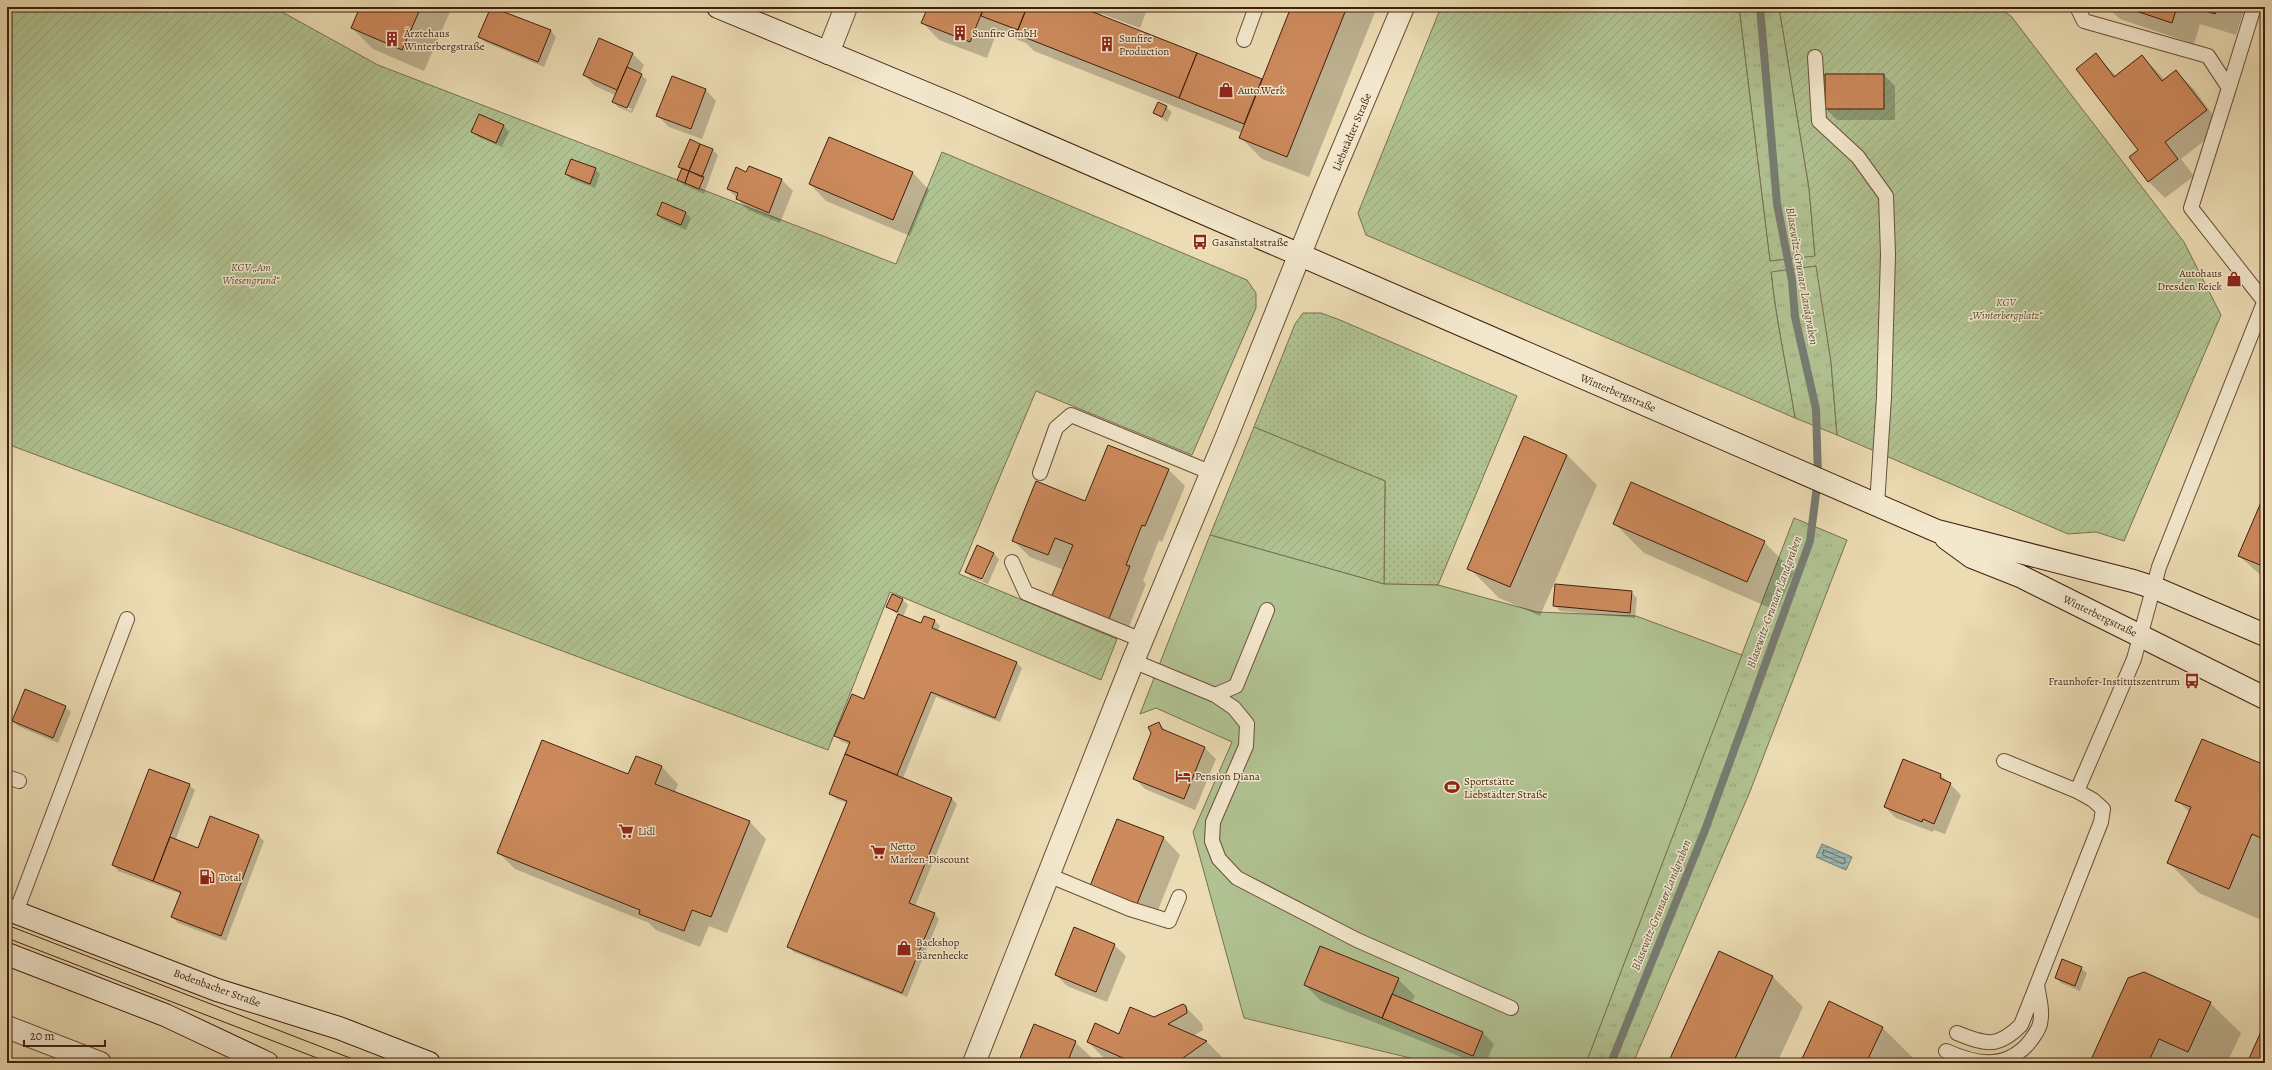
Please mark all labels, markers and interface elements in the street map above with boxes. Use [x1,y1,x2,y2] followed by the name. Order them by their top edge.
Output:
[951,24,969,42] building icon: Sunfire GmbH
[403,26,485,54] place label: Ärztehaus Winterbergstraße
[972,26,1037,41] place label: Sunfire GmbH
[383,30,401,48] building icon: Ärztehaus Winterbergstraße
[1119,31,1169,59] place label: Sunfire Production
[1098,35,1116,53] building icon: Sunfire Production
[1217,81,1235,99] shop icon: Auto.Werk
[1237,83,1286,98] place label: Auto.Werk
[1329,91,1375,173] street label: Liebstädter Straße
[1782,206,1822,346] water label: Blasewitz‐Grunaer Landgraben
[1191,233,1209,251] bus stop icon: Gasanstaltstraße
[1212,235,1288,250] place label: Gasanstaltstraße
[222,260,280,288] park label: KGV „Am Wiesengrund“
[2157,266,2223,294] place label: Autohaus Dresden Reick
[2225,270,2243,288] shop icon: Autohaus Dresden Reick
[1968,295,2043,323] park label: KGV „Winterbergplatz“
[1577,370,1658,416] street label: Winterbergstraße
[1743,534,1805,670] water label: Blasewitz‐Grunaer Landgraben
[2060,591,2140,640] street label: Winterbergstraße
[2183,672,2201,690] bus stop icon: Fraunhofer-Institutszentrum
[2048,674,2180,689] place label: Fraunhofer-Institutszentrum
[1174,767,1192,785] hotel icon: Pension Diana
[1195,769,1261,784] place label: Pension Diana
[1464,774,1547,802] place label: Sportstätte Liebstädter Straße
[1443,778,1461,796] sports icon: Sportstätte Liebstädter Straße
[617,822,635,840] supermarket icon: Lidl
[638,824,656,839] place label: Lidl
[1627,837,1695,973] water label: Blasewitz‐Grunaer Landgraben
[890,839,970,867] place label: Netto Marken-Discount
[869,843,887,861] supermarket icon: Netto Marken-Discount
[198,868,216,886] fuel station icon: Total
[219,870,242,885] place label: Total
[916,935,968,963] place label: Backshop Bärenhecke
[895,939,913,957] shop icon: Backshop Bärenhecke
[171,965,263,1011] street label: Bodenbacher Straße
[24,1022,105,1048] scale bar
[30,1028,54,1044] text: 20 m

